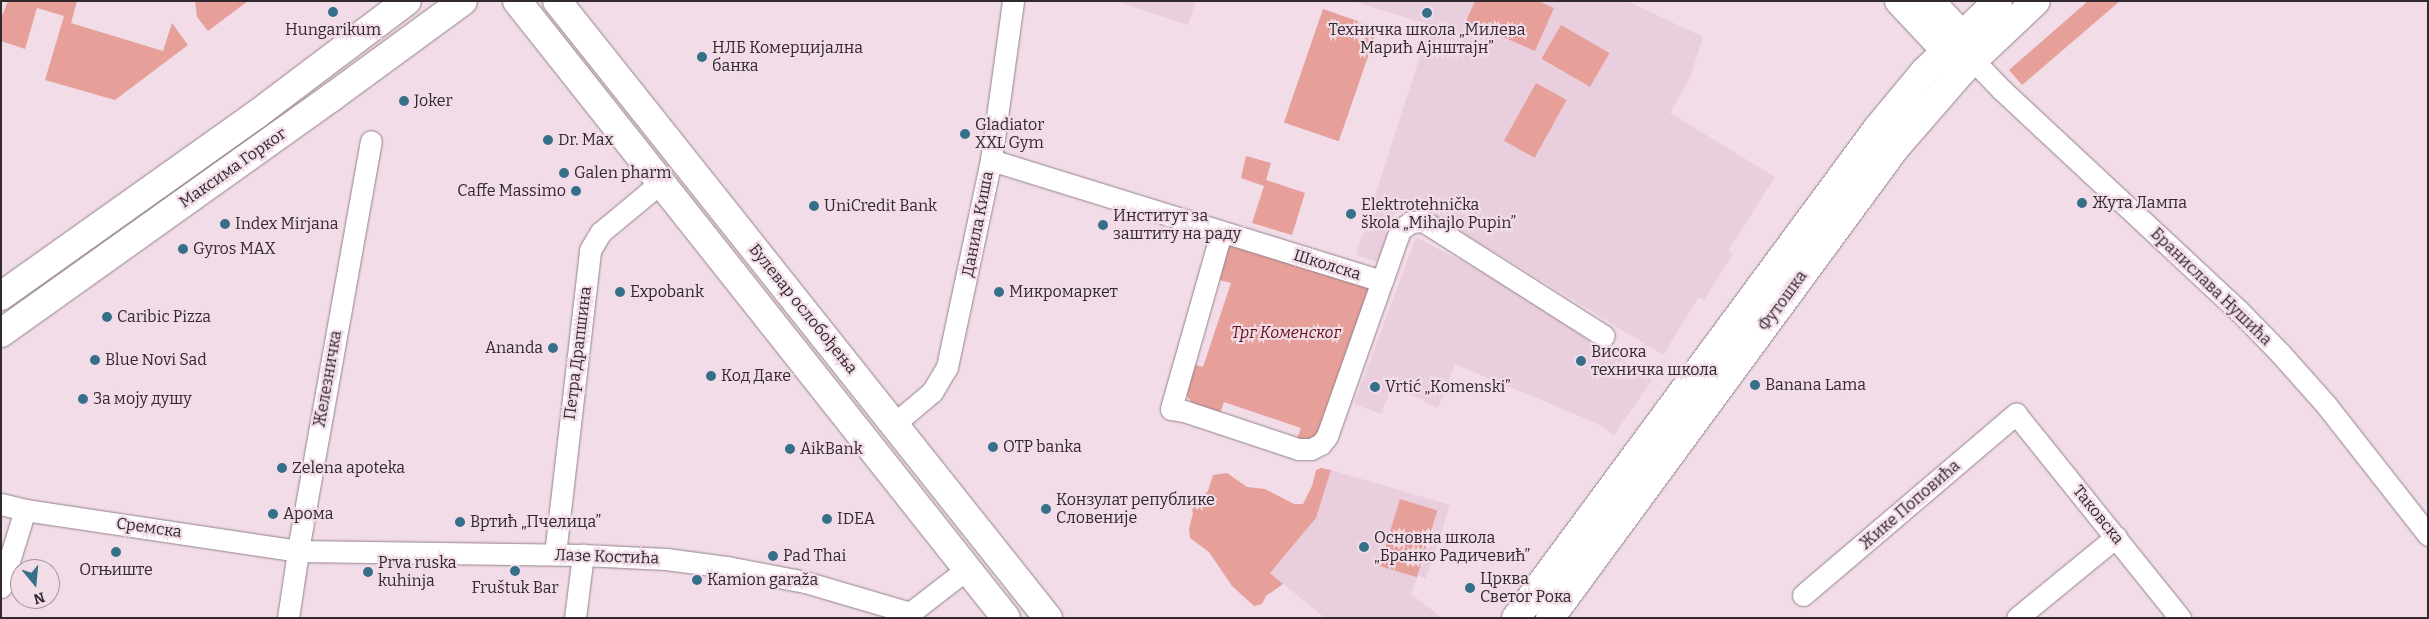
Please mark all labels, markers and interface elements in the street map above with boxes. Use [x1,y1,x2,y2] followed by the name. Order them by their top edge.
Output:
[327,6,339,18] marker: Hungarikum
[1421,7,1433,19] marker: Техничка школа „Милева Марић Ајнштајн”
[285,20,381,40] place label: Hungarikum
[1328,20,1526,58] place label: Техничка школа „Милева Марић Ајнштајн”
[712,38,863,76] place label: НЛБ Комерцијална банка
[696,51,708,63] marker: НЛБ Комерцијална банка
[414,91,453,111] place label: Joker
[398,95,410,107] marker: Joker
[975,115,1044,153] place label: Gladiator XXL Gym
[176,124,290,212] street label: Максима Горког
[959,128,971,140] marker: Gladiator XXL Gym
[558,130,613,150] place label: Dr. Max
[542,134,554,146] marker: Dr. Max
[574,163,671,183] place label: Galen pharm
[558,167,570,179] marker: Galen pharm
[958,170,998,278] street label: Данила Киша
[457,181,566,201] place label: Caffe Massimo
[570,185,582,197] marker: Caffe Massimo
[2092,193,2187,213] place label: Жута Лампа
[1361,195,1516,233] place label: Elektrotehnička škola „Mihajlo Pupin”
[824,196,937,216] place label: UniCredit Bank
[2076,197,2088,209] marker: Жута Лампа
[808,200,820,212] marker: UniCredit Bank
[1113,206,1241,244] place label: Институт за заштиту на раду
[1345,208,1357,220] marker: Elektrotehnička škola „Mihajlo Pupin”
[235,214,339,234] place label: Index Mirjana
[219,218,231,230] marker: Index Mirjana
[1097,219,1109,231] marker: Институт за заштиту на раду
[2147,224,2275,350] street label: Бранислава Нушића
[193,239,276,259] place label: Gyros MAX
[745,240,861,378] street label: Булевар ослобођења
[177,243,189,255] marker: Gyros MAX
[1291,246,1363,284] street label: Школска
[1755,267,1811,335] street label: Футошка
[630,282,704,302] place label: Expobank
[1009,282,1118,302] place label: Микромаркет
[560,285,596,421] street label: Петра Драпшина
[614,286,626,298] marker: Expobank
[993,286,1005,298] marker: Микромаркет
[117,307,211,327] place label: Caribic Pizza
[101,311,113,323] marker: Caribic Pizza
[1231,323,1341,343] park label: Трг Коменског
[310,329,346,429] street label: Железничка
[485,338,543,358] place label: Ananda
[547,342,559,354] marker: Ananda
[1591,342,1718,380] place label: Висока техничка школа
[105,350,207,370] place label: Blue Novi Sad
[89,354,101,366] marker: Blue Novi Sad
[1575,355,1587,367] marker: Висока техничка школа
[721,366,791,386] place label: Код Даке
[705,370,717,382] marker: Код Даке
[1765,375,1866,395] place label: Banana Lama
[1385,377,1511,397] place label: Vrtić „Komenski”
[1749,379,1761,391] marker: Banana Lama
[1369,381,1381,393] marker: Vrtić „Komenski”
[93,389,192,409] place label: За моју душу
[77,393,89,405] marker: За моју душу
[1003,437,1082,457] place label: OTP banka
[800,439,863,459] place label: AikBank
[987,441,999,453] marker: OTP banka
[784,443,796,455] marker: AikBank
[1856,456,1964,554] street label: Жике Поповића
[292,458,405,478] place label: Zelena apoteka
[276,462,288,474] marker: Zelena apoteka
[2069,482,2127,548] street label: Таковска
[1056,490,1215,528] place label: Конзулат републике Словеније
[1040,503,1052,515] marker: Конзулат републике Словеније
[283,504,334,524] place label: Арома
[267,508,279,520] marker: Арома
[837,509,875,529] place label: IDEA
[470,512,601,532] place label: Вртић „Пчелица”
[821,513,833,525] marker: IDEA
[115,514,183,542] street label: Сремска
[454,516,466,528] marker: Вртић „Пчелица”
[1374,528,1530,566] place label: Основна школа „Бранко Радичевић”
[1358,541,1370,553] marker: Основна школа „Бранко Радичевић”
[110,546,122,558] marker: Огњиште
[554,546,660,568] street label: Лазе Костића
[783,546,846,566] place label: Pad Thai
[767,550,779,562] marker: Pad Thai
[378,553,457,591] place label: Prva ruska kuhinja
[10,559,60,609] north arrow
[79,560,153,580] place label: Огњиште
[509,565,521,577] marker: Fruštuk Bar
[362,566,374,578] marker: Prva ruska kuhinja
[1480,569,1572,607] place label: Црква Светог Рока
[707,570,818,590] place label: Kamion garaža
[691,574,703,586] marker: Kamion garaža
[471,578,559,598] place label: Fruštuk Bar
[1464,582,1476,594] marker: Црква Светог Рока
[32,588,47,608] text: N

